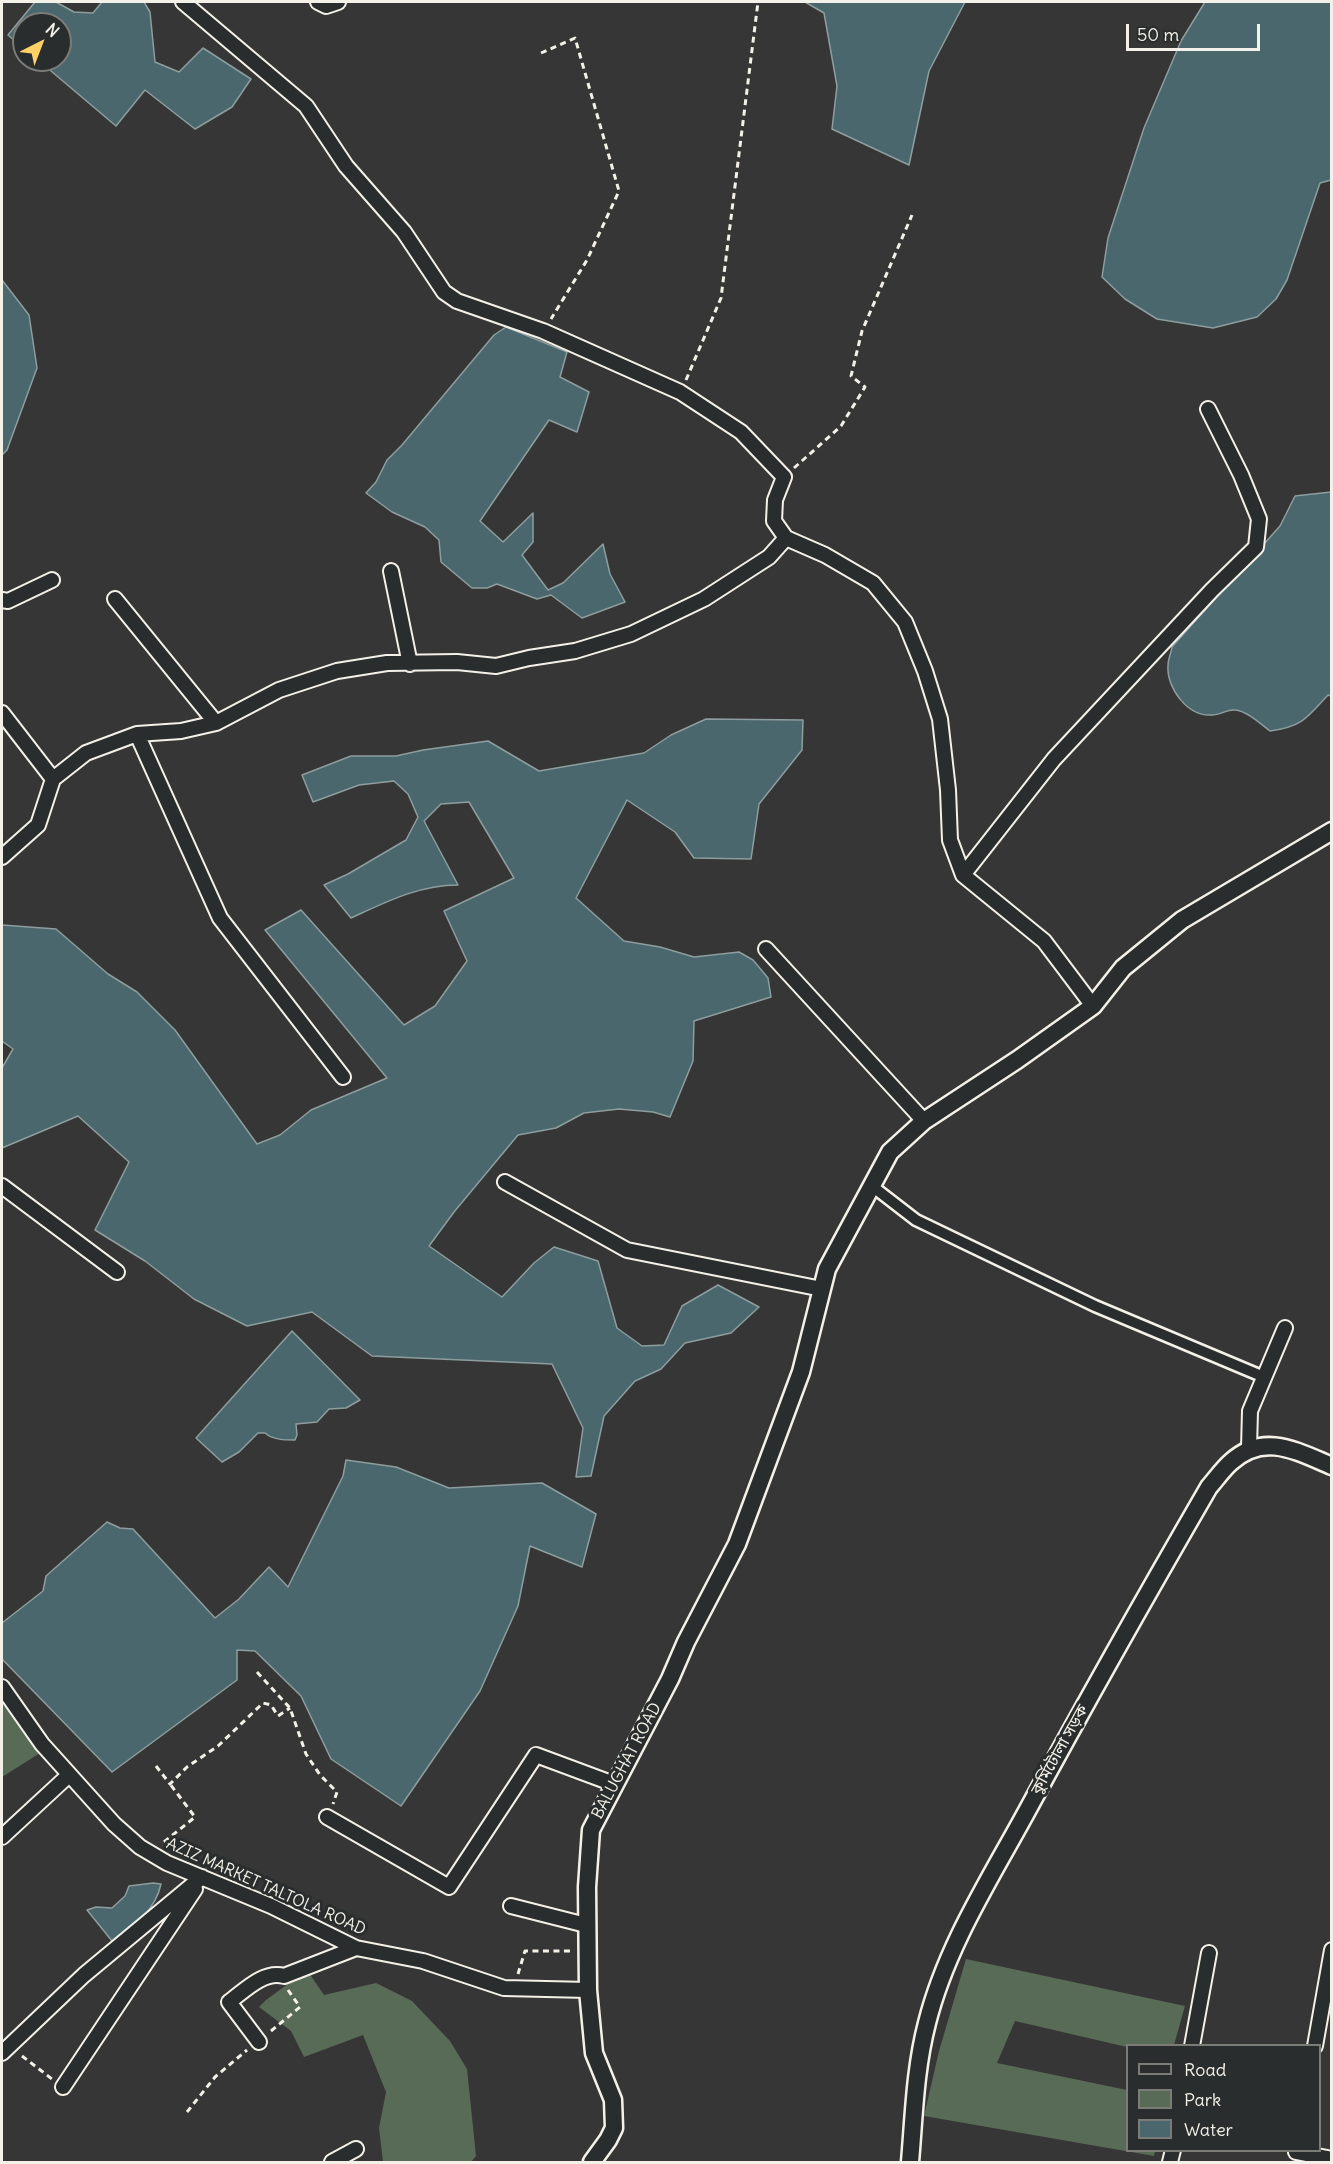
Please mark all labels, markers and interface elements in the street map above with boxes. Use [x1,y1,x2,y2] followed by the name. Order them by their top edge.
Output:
[12,12,72,72] north arrow
[1129,12,1262,50] scale bar
[42,19,64,41] text: N
[1137,23,1179,46] text: 50 m
[588,1700,666,1822] street label: BALUGHAT ROAD
[1027,1702,1093,1798] street label: কুর্মিটোলা সড়ক
[163,1834,369,1940] street label: AZIZ MARKET TALTOLA ROAD
[1126,2044,1321,2152] legend
[1184,2058,1226,2081] text: Road
[1184,2088,1221,2111] text: Park
[1184,2118,1233,2141] text: Water

